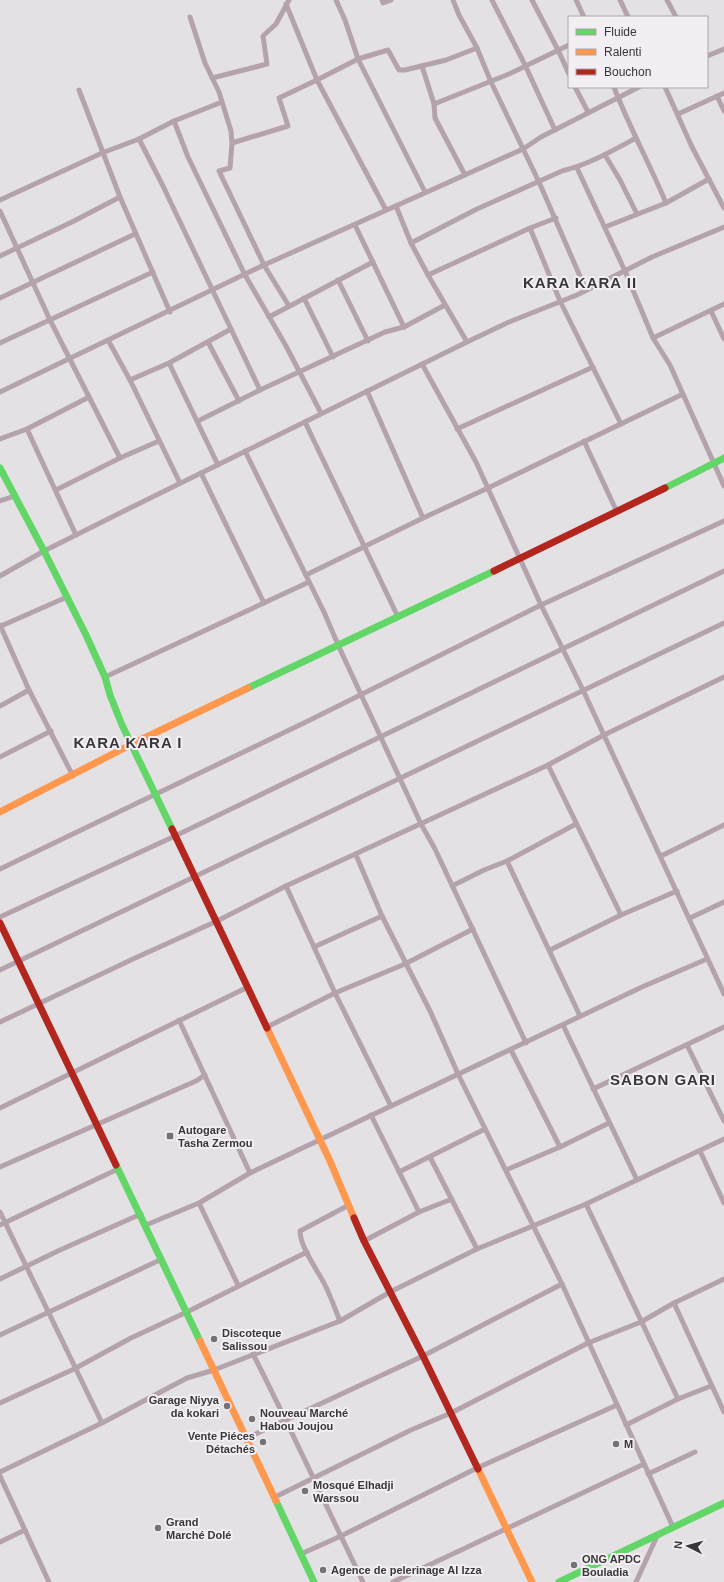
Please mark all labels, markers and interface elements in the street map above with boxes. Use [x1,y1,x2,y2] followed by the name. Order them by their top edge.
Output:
[568,16,708,88] legend
[604,25,637,39] text: Fluide
[604,45,641,59] text: Ralenti
[604,65,651,79] text: Bouchon
[523,274,637,291] district label: KARA KARA II
[73,734,183,751] district label: KARA KARA I
[610,1071,716,1088] district label: SABON GARI
[178,1124,252,1149] place label: Autogare Tasha Zermou
[165,1131,175,1141] marker: Autogare Tasha Zermou
[222,1327,281,1352] place label: Discoteque Salissou
[209,1334,219,1344] marker: Discoteque Salissou
[149,1394,220,1419] place label: Garage Niyya da kokari
[222,1401,232,1411] marker: Garage Niyya da kokari
[260,1407,348,1432] place label: Nouveau Marché Habou Joujou
[247,1414,257,1424] marker: Nouveau Marché Habou Joujou
[188,1430,255,1455] place label: Vente Piéces Détachés
[258,1437,268,1447] marker: Vente Piéces Détachés
[624,1438,633,1450] place label: M
[611,1439,621,1449] marker: M
[313,1479,394,1504] place label: Mosqué Elhadji Warssou
[300,1486,310,1496] marker: Mosqué Elhadji Warssou
[166,1516,231,1541] place label: Grand Marché Dolé
[153,1523,163,1533] marker: Grand Marché Dolé
[668,1526,708,1566] north arrow
[672,1540,684,1550] text: N
[582,1553,641,1578] place label: ONG APDC Bouladia
[569,1560,579,1570] marker: ONG APDC Bouladia
[331,1564,482,1576] place label: Agence de pelerinage Al Izza
[318,1565,328,1575] marker: Agence de pelerinage Al Izza

